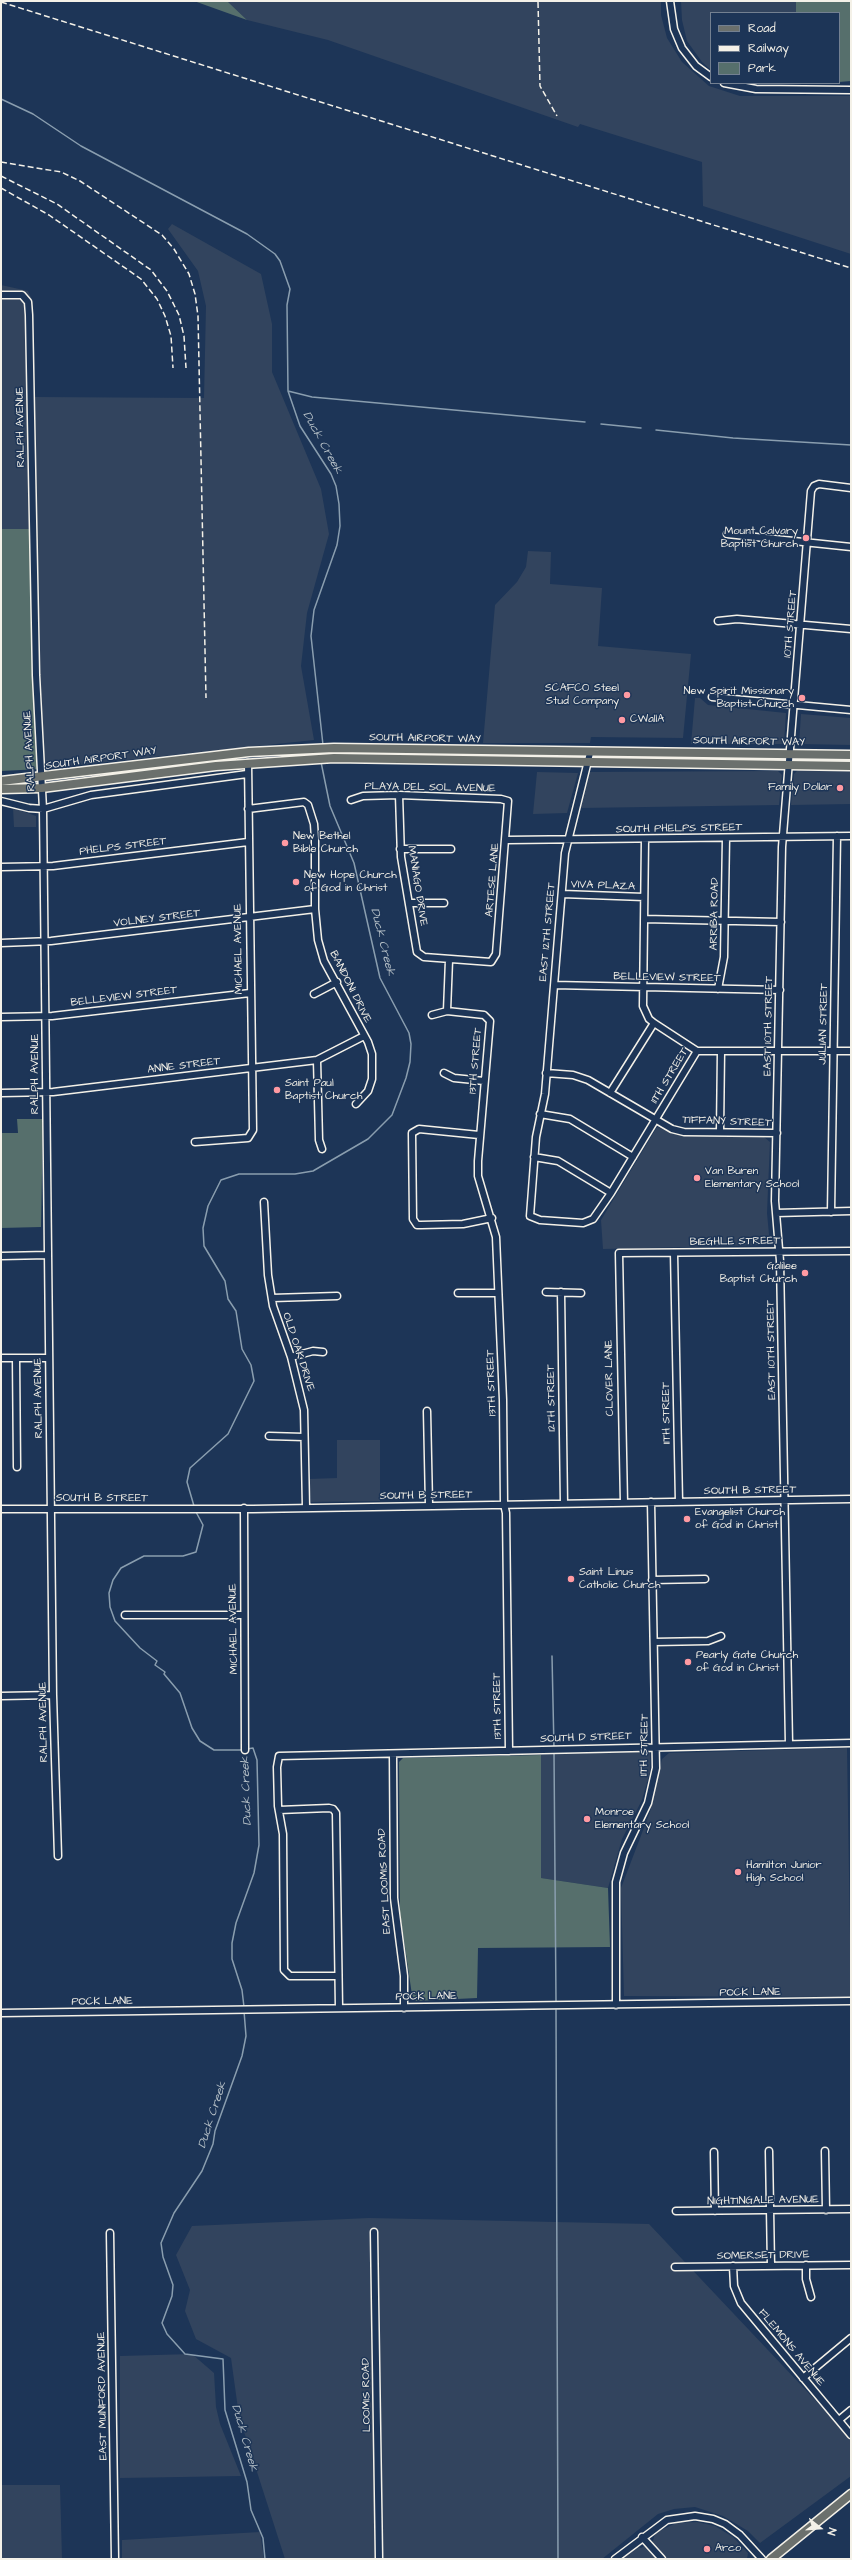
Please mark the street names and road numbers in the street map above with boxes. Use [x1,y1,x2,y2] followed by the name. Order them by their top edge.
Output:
[14,387,28,467] street label: RALPH AVENUE
[781,590,801,658] street label: 10TH STREET
[21,710,39,792] street label: RALPH AVENUE
[369,731,481,747] street label: SOUTH AIRPORT WAY
[693,734,805,750] street label: SOUTH AIRPORT WAY
[45,745,157,773] street label: SOUTH AIRPORT WAY
[364,780,496,796] street label: PLAYA DEL SOL AVENUE
[616,821,742,837] street label: SOUTH PHELPS STREET
[79,835,167,859] street label: PHELPS STREET
[483,842,503,918] street label: ARTESE LANE
[404,845,430,927] street label: MANIAGO DRIVE
[708,877,722,951] street label: ARRIBA ROAD
[571,878,635,894] street label: VIVA PLAZA
[537,882,559,982] street label: EAST 12TH STREET
[232,903,246,995] street label: MICHAEL AVENUE
[113,907,201,931] street label: VOLNEY STREET
[326,949,374,1025] street label: BANDONI DRIVE
[613,970,721,986] street label: BELLEVIEW STREET
[762,976,776,1076] street label: EAST 10TH STREET
[817,983,831,1065] street label: JULIAN STREET
[70,984,178,1010] street label: BELLEVIEW STREET
[467,1027,485,1095] street label: 13TH STREET
[29,1034,43,1114] street label: RALPH AVENUE
[648,1046,692,1106] street label: 11TH STREET
[147,1055,221,1077] street label: ANNE STREET
[682,1114,772,1130] street label: TIFFANY STREET
[690,1235,780,1249] street label: BIEGHLE STREET
[765,1300,779,1400] street label: EAST 10TH STREET
[279,1311,317,1393] street label: OLD OAK DRIVE
[603,1340,617,1416] street label: CLOVER LANE
[484,1350,500,1416] street label: 13TH STREET
[32,1358,46,1438] street label: RALPH AVENUE
[545,1364,559,1432] street label: 12TH STREET
[660,1382,674,1444] street label: 11TH STREET
[704,1484,796,1498] street label: SOUTH B STREET
[380,1489,472,1503] street label: SOUTH B STREET
[56,1492,148,1506] street label: SOUTH B STREET
[227,1583,241,1675] street label: MICHAEL AVENUE
[491,1673,505,1739] street label: 13TH STREET
[37,1682,51,1762] street label: RALPH AVENUE
[638,1714,652,1776] street label: 11TH STREET
[540,1730,632,1746] street label: SOUTH D STREET
[376,1828,394,1934] street label: EAST LOOMIS ROAD
[719,1986,781,2000] street label: POCK LANE
[395,1990,457,2004] street label: POCK LANE
[71,1995,133,2009] street label: POCK LANE
[707,2193,819,2209] street label: NIGHTINGALE AVENUE
[717,2249,809,2263] street label: SOMERSET DRIVE
[755,2307,827,2389] street label: FLEMONS AVENUE
[95,2332,111,2460] street label: EAST MUNFORD AVENUE
[360,2358,374,2432] street label: LOOMIS ROAD

